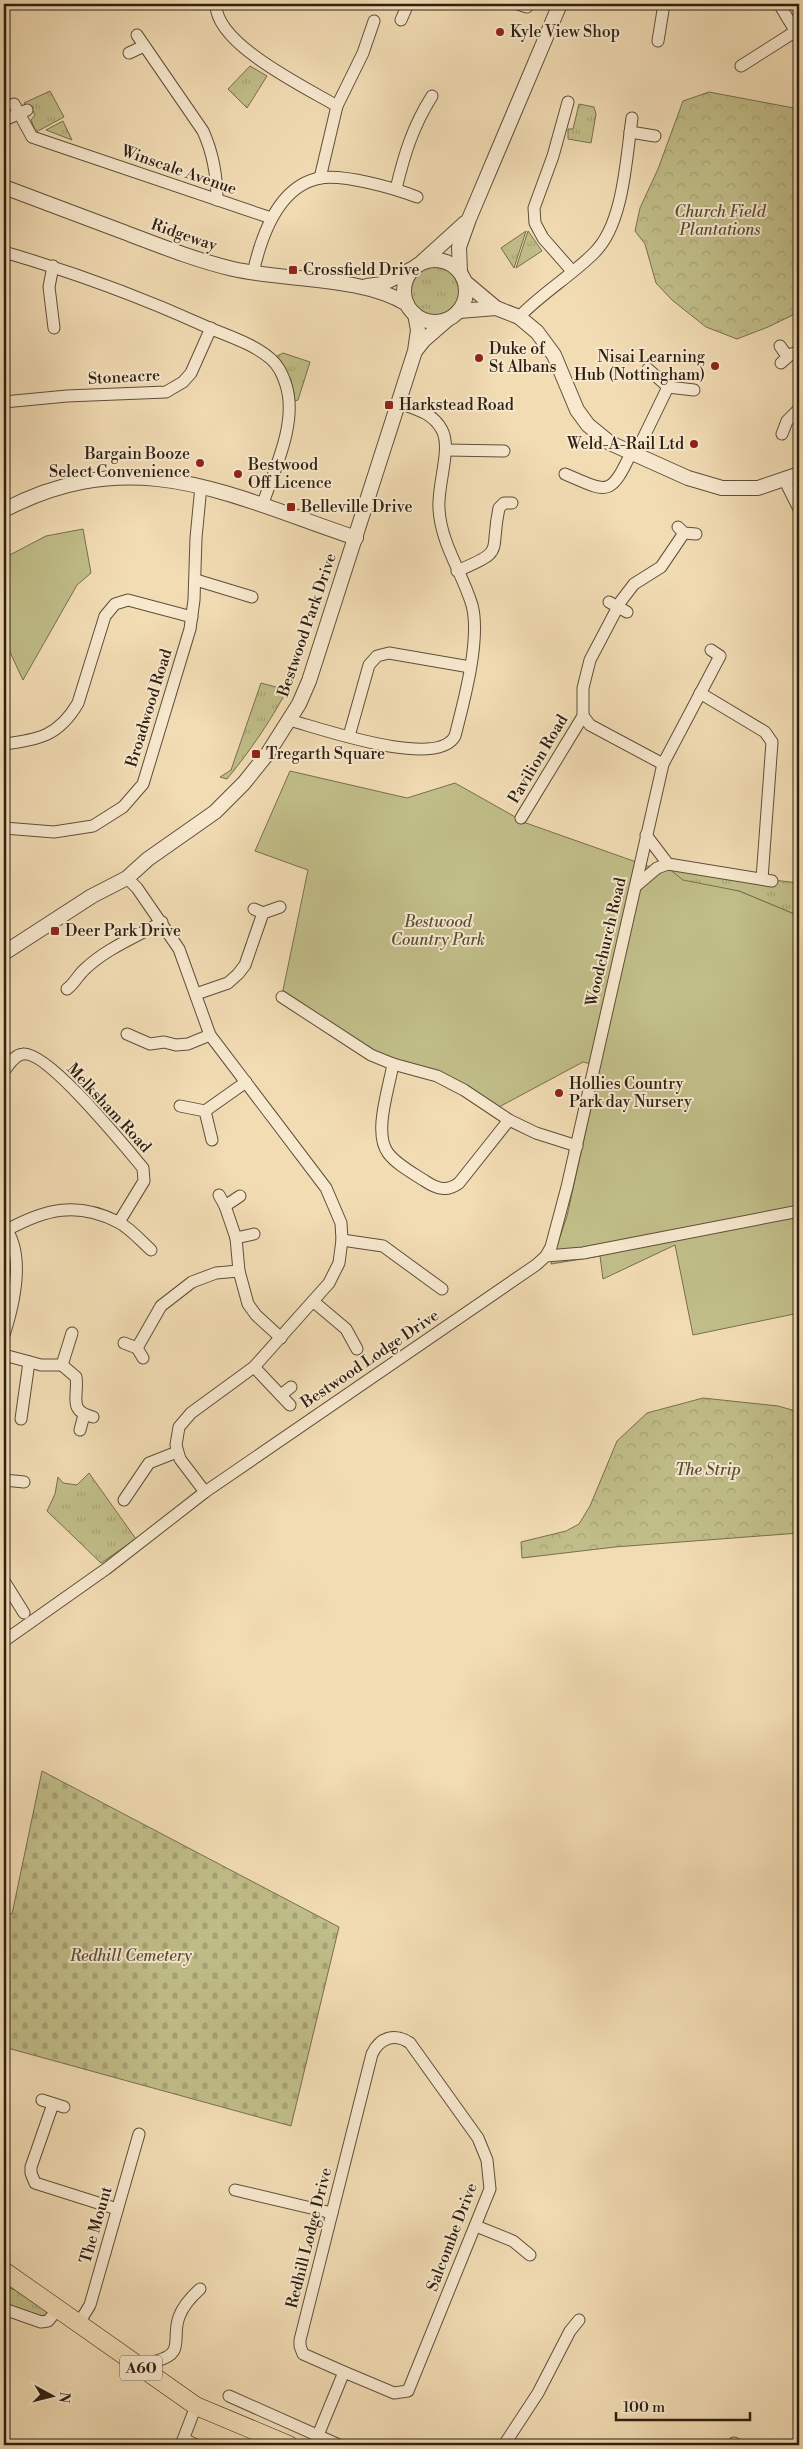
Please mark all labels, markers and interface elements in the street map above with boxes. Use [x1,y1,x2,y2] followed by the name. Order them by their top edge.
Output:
[510,22,620,42] place label: Kyle View Shop
[494,26,506,38] marker: Kyle View Shop
[118,141,239,199] street label: Winscale Avenue
[674,202,767,240] park label: Church Field Plantations
[148,214,220,256] street label: Ridgeway
[303,260,419,280] place label: Crossfield Drive
[287,264,299,276] marker: Crossfield Drive
[489,339,557,377] place label: Duke of St Albans
[574,347,706,385] place label: Nisai Learning Hub (Nottingham)
[473,352,485,364] marker: Duke of St Albans
[709,360,721,372] marker: Nisai Learning Hub (Nottingham)
[87,365,161,389] street label: Stoneacre
[399,395,514,415] place label: Harkstead Road
[383,399,395,411] marker: Harkstead Road
[566,434,684,454] place label: Weld-A-Rail Ltd
[688,438,700,450] marker: Weld-A-Rail Ltd
[49,444,190,482] place label: Bargain Booze Select Convenience
[247,455,332,493] place label: Bestwood Off Licence
[194,457,206,469] marker: Bargain Booze Select Convenience
[232,468,244,480] marker: Bestwood Off Licence
[300,497,413,517] place label: Belleville Drive
[285,501,297,513] marker: Belleville Drive
[273,551,341,700] street label: Bestwood Park Drive
[121,646,176,771] street label: Broadwood Road
[504,711,572,807] street label: Pavilion Road
[266,744,385,764] place label: Tregarth Square
[250,748,262,760] marker: Tregarth Square
[581,876,631,1009] street label: Woodchurch Road
[391,912,485,950] park label: Bestwood Country Park
[65,921,181,941] place label: Deer Park Drive
[49,925,61,937] marker: Deer Park Drive
[62,1059,156,1157] street label: Melksham Road
[569,1074,692,1112] place label: Hollies Country Park day Nursery
[553,1087,565,1099] marker: Hollies Country Park day Nursery
[296,1305,443,1413] street label: Bestwood Lodge Drive
[675,1460,741,1480] park label: The Strip
[69,1946,193,1966] park label: Redhill Cemetery
[282,2165,336,2311] street label: Redhill Lodge Drive
[422,2180,482,2294] street label: Salcombe Drive
[75,2184,117,2266] street label: The Mount
[120,2356,162,2380] road number: A60
[28,2372,78,2422] north arrow
[616,2389,749,2421] scale bar
[54,2391,74,2404] text: N
[623,2398,665,2417] text: 100 m

